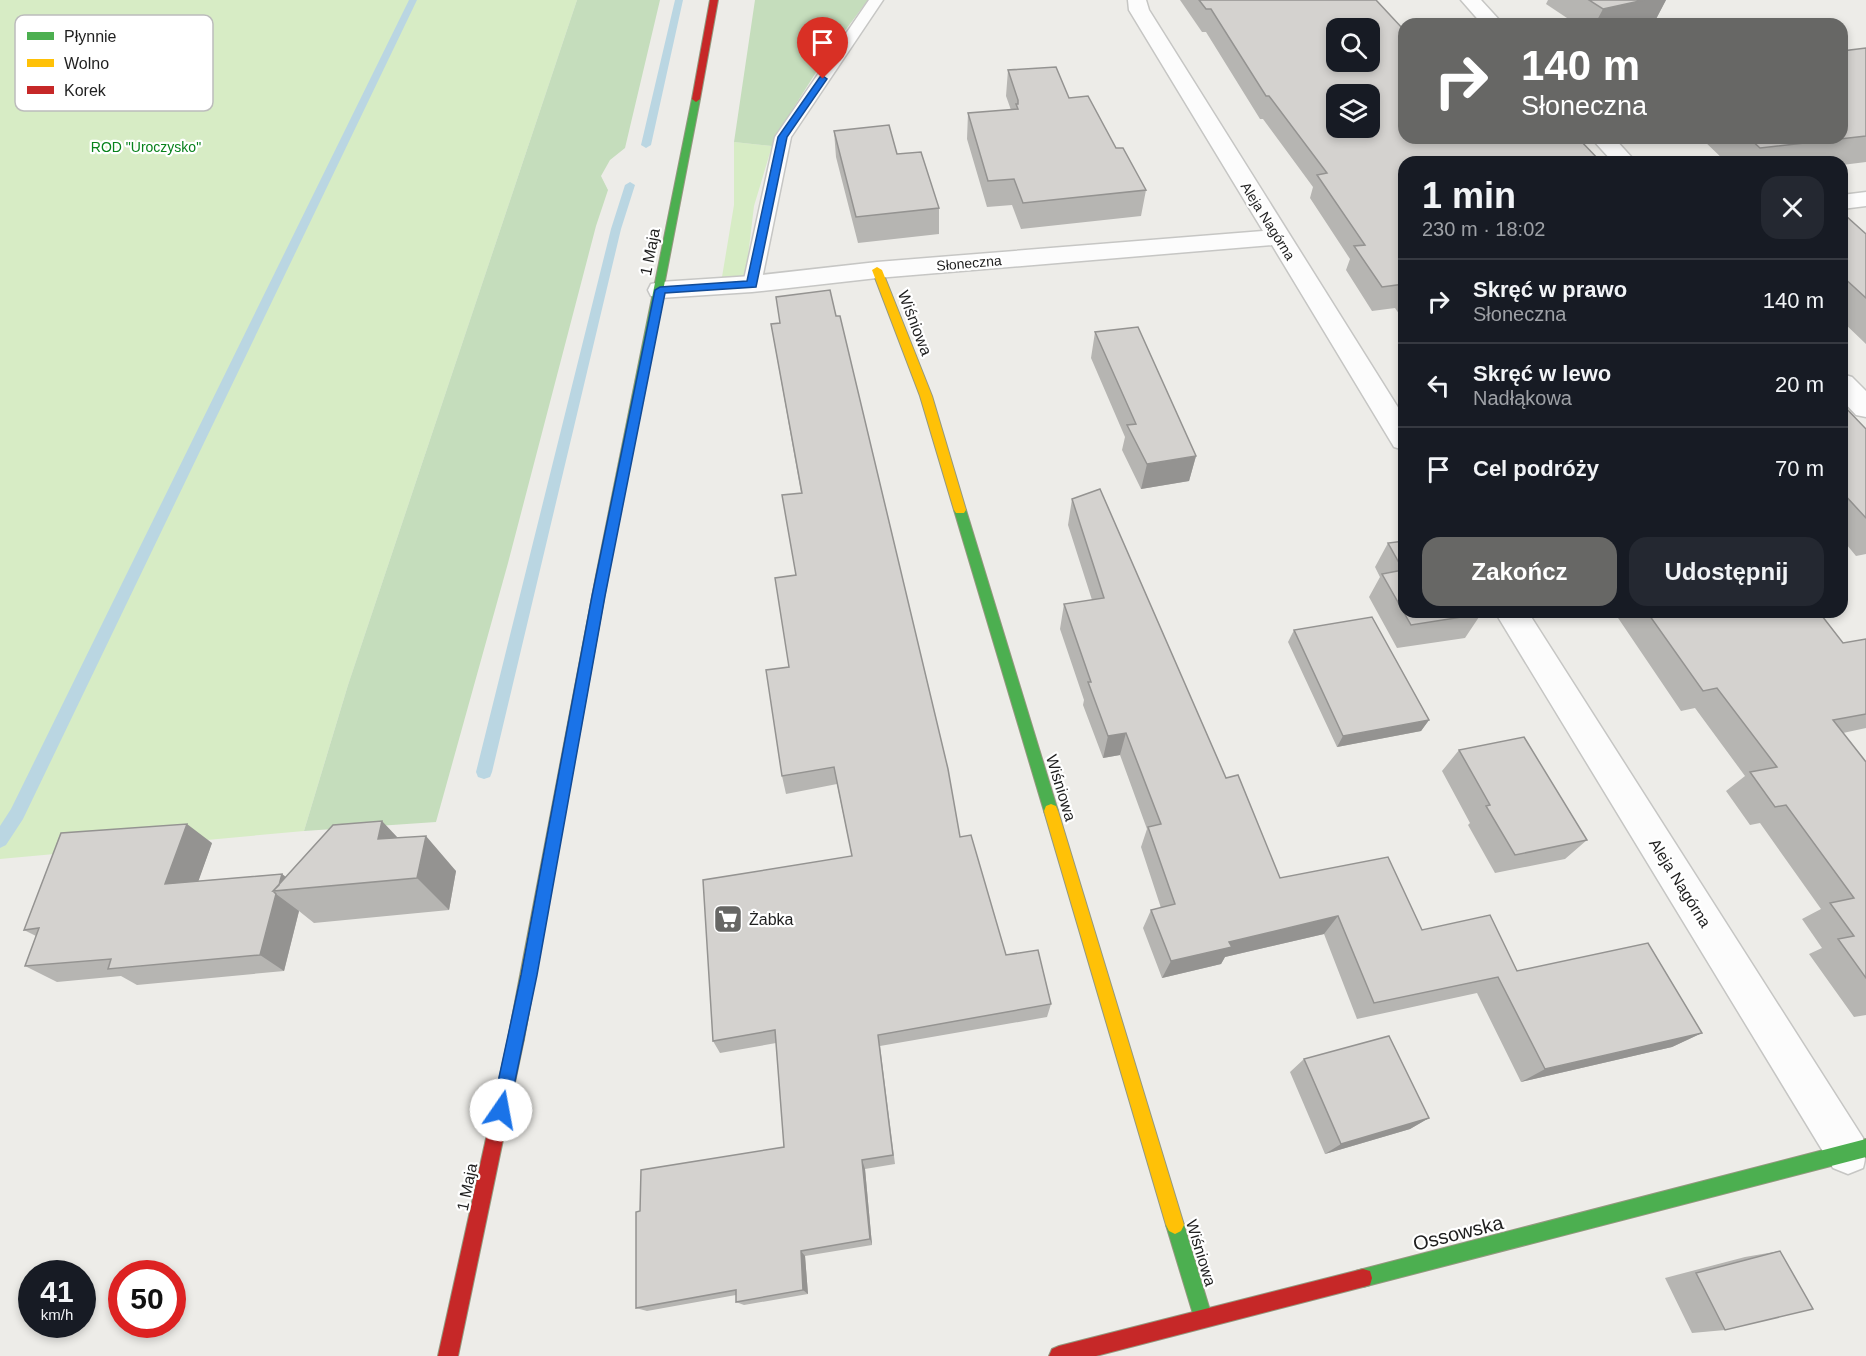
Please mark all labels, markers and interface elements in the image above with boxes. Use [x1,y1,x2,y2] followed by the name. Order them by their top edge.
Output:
[15,15,213,111] legend
[797,17,848,79] pin
[1326,18,1380,138] map controls
[1326,18,1380,72] button: search
[806,26,839,59] icon: arrive
[64,28,117,45] text: Płynnie
[1422,42,1500,120] icon: right
[1521,42,1640,89] text: 140 m
[64,55,109,72] text: Wolno
[64,82,107,99] text: Korek
[1326,84,1380,138] button: layers
[1521,91,1647,121] text: Słoneczna
[91,139,201,155] park label: ROD "Uroczysko"
[1422,175,1516,216] text: 1 min
[1761,176,1824,239] button: close
[1238,179,1298,263] street label: Aleja Nagórna
[1422,218,1545,240] text: 230 m · 18:02
[637,227,663,277] street label: 1 Maja
[936,252,1002,274] street label: Słoneczna
[1473,277,1627,302] text: Skręć w prawo
[1422,285,1455,318] icon: right
[895,288,935,358] street label: Wiśniowa
[1763,288,1824,313] text: 140 m
[1473,303,1566,325] text: Słoneczna
[1473,361,1611,386] text: Skręć w lewo
[1422,369,1455,402] icon: left
[1775,372,1824,397] text: 20 m
[1473,387,1572,409] text: Nadłąkowa
[1422,453,1455,486] icon: arrive
[1473,456,1599,481] text: Cel podróży
[1775,456,1824,481] text: 70 m
[1422,537,1617,606] button: Zakończ
[1629,537,1824,606] button: Udostępnij
[1043,753,1079,823] street label: Wiśniowa
[1646,835,1714,931] street label: Aleja Nagórna
[712,903,744,935] supermarket icon: Żabka
[749,910,794,928] place label: Żabka
[469,1078,533,1142] position arrow
[454,1162,480,1212] street label: 1 Maja
[1411,1211,1506,1255] street label: Ossowska
[1183,1218,1219,1288] street label: Wiśniowa
[108,1260,186,1338] speed limit sign: 50
[40,1275,74,1308] text: 41
[41,1306,73,1323] text: km/h

